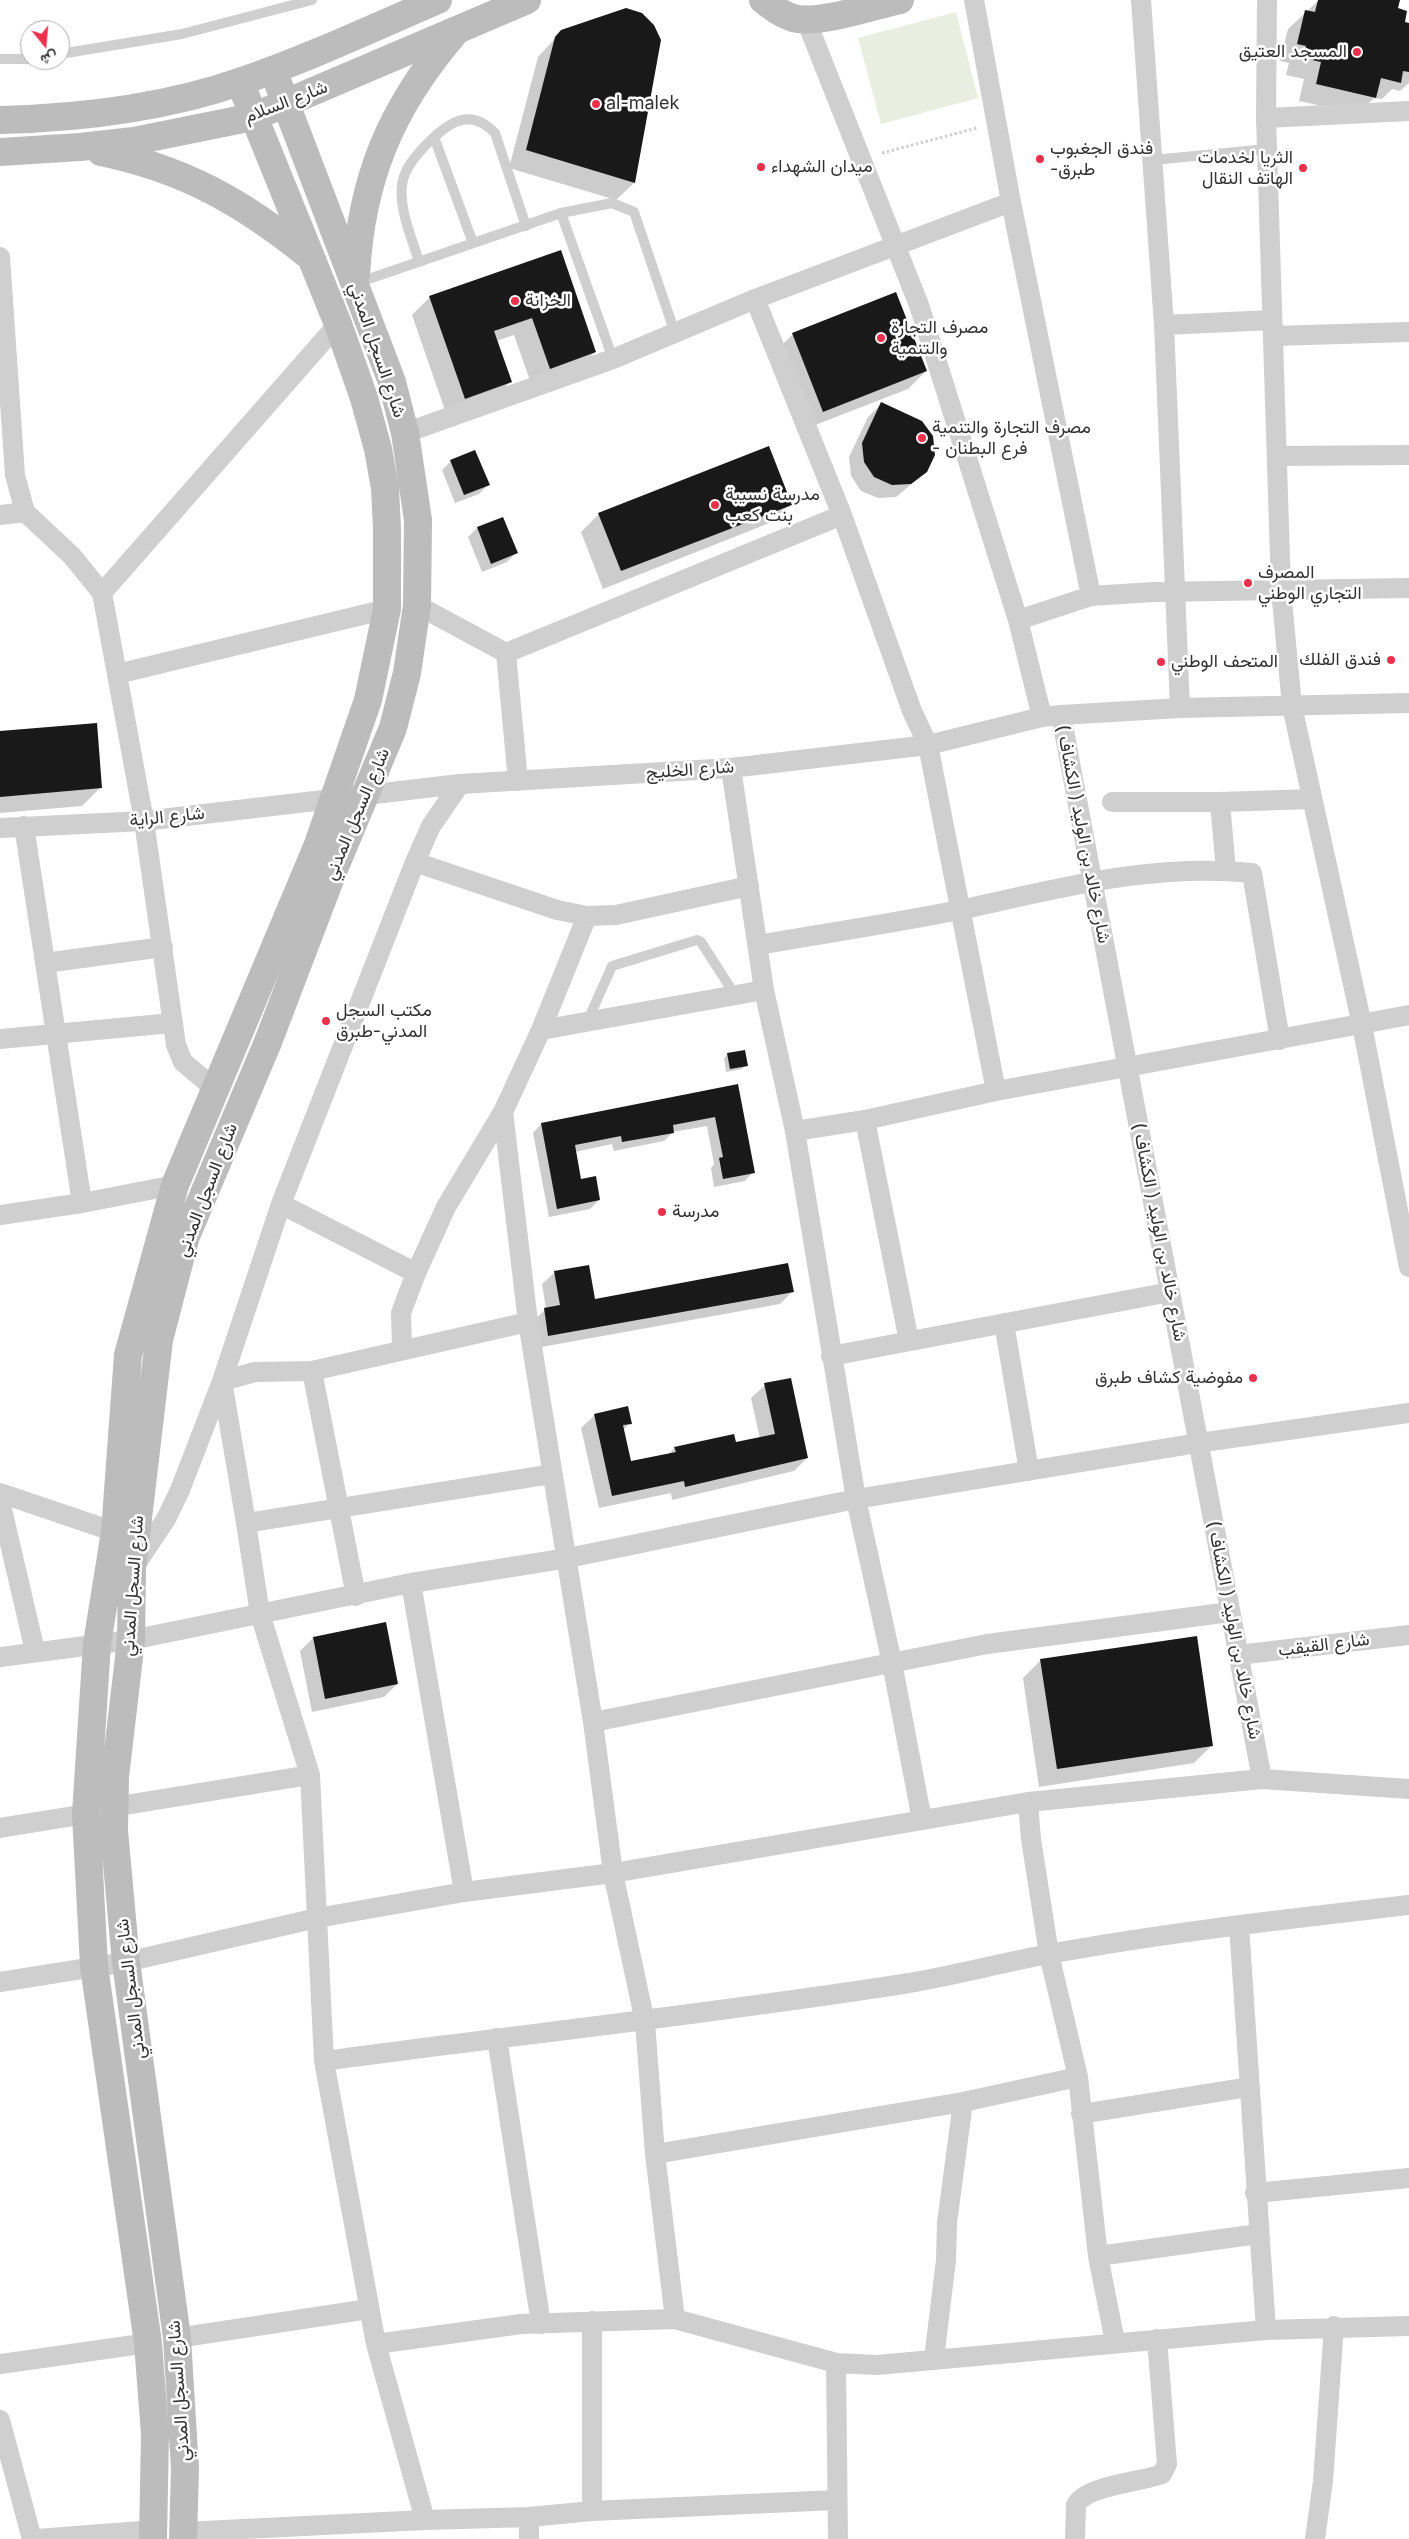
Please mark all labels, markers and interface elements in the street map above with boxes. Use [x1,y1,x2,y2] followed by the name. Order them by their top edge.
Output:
[20,20,70,70] north arrow
[1239,41,1347,63] place label: المسجد العتيق
[1351,46,1363,58] marker: المسجد العتيق
[39,48,60,69] text: ش
[241,76,331,128] street label: شارع السلام
[606,93,679,115] place label: al-malek
[590,98,602,110] marker: al-malek
[1050,138,1153,180] place label: فندق الجغبوب -طبرق
[1198,147,1293,190] place label: الثريا لخدمات الهاتف النقال
[1034,153,1046,165] marker: فندق الجغبوب -طبرق
[771,156,873,178] place label: ميدان الشهداء
[755,161,767,173] marker: ميدان الشهداء
[1297,162,1309,174] marker: الثريا لخدمات الهاتف النقال
[344,280,410,420] street label: شارع السجل المدني
[525,290,571,312] place label: الخزانة
[509,295,521,307] marker: الخزانة
[891,317,988,359] place label: مصرف التجارة والتنمية
[875,332,887,344] marker: مصرف التجارة والتنمية
[932,417,1091,459] place label: مصرف التجارة والتنمية - فرع البطنان
[916,432,928,444] marker: مصرف التجارة والتنمية - فرع البطنان
[725,484,820,526] place label: مدرسة نسيبة بنت كعب
[709,499,721,511] marker: مدرسة نسيبة بنت كعب
[1258,562,1362,604] place label: المصرف التجاري الوطني
[1242,577,1254,589] marker: المصرف التجاري الوطني
[1299,649,1381,671] place label: فندق الفلك
[1171,651,1278,673] place label: المتحف الوطني
[1385,654,1397,666] marker: فندق الفلك
[1155,656,1167,668] marker: المتحف الوطني
[1051,723,1115,945] street label: شارع خالد بن الوليد ( الكشاف )
[319,745,395,883] street label: شارع السجل المدني
[645,756,735,784] street label: شارع الخليج
[128,802,206,832] street label: شارع الراية
[336,1000,432,1042] place label: مكتب السجل المدني-طبرق
[320,1015,332,1027] marker: مكتب السجل المدني-طبرق
[172,1120,242,1260] street label: شارع السجل المدني
[1127,1121,1191,1343] street label: شارع خالد بن الوليد ( الكشاف )
[672,1201,719,1223] place label: مدرسة
[656,1206,668,1218] marker: مدرسة
[1095,1367,1243,1389] place label: مفوضية كشاف طبرق
[1247,1372,1259,1384] marker: مفوضية كشاف طبرق
[117,1515,149,1657] street label: شارع السجل المدني
[1202,1519,1266,1741] street label: شارع خالد بن الوليد ( الكشاف )
[1277,1629,1371,1661] street label: شارع القيقب
[112,1918,150,2060] street label: شارع السجل المدني
[163,2320,195,2462] street label: شارع السجل المدني

